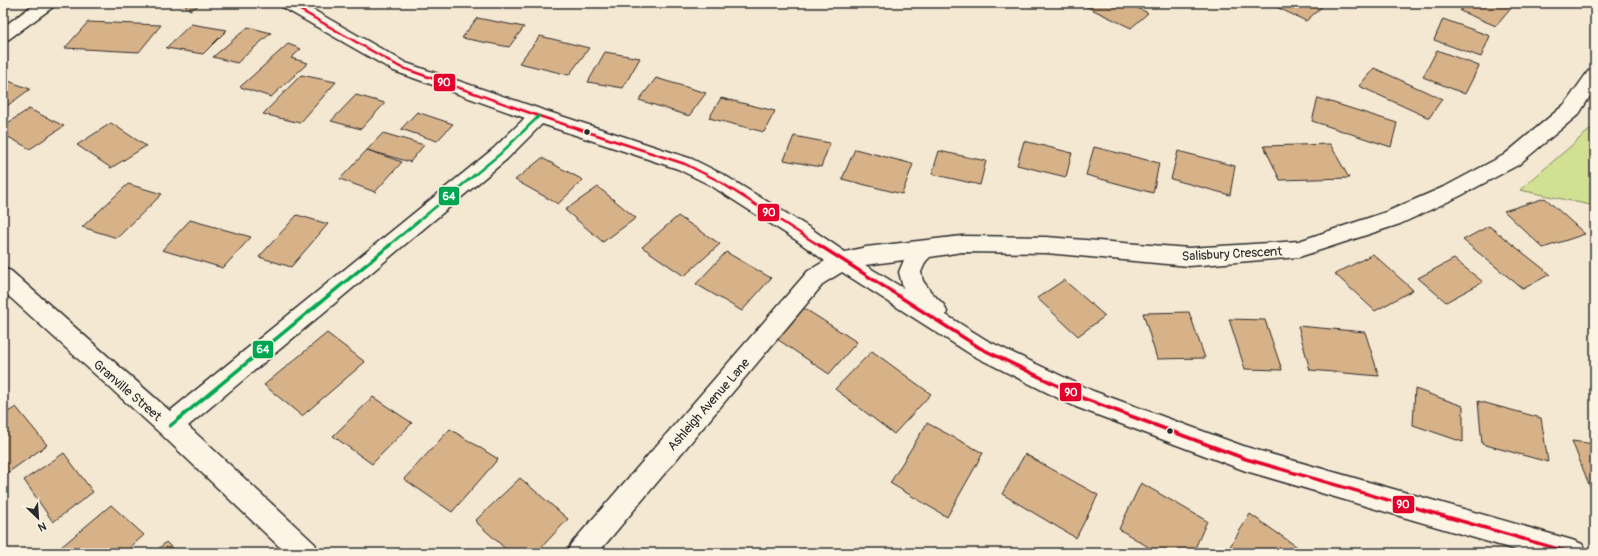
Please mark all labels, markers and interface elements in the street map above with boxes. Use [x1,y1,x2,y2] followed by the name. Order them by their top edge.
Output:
[433,73,456,92] line badge: 90
[437,76,451,89] text: 90
[582,127,592,137] unlabelled marker
[438,186,460,206] line badge: 64
[443,190,456,203] text: 64
[757,203,780,222] line badge: 90
[762,206,776,219] text: 90
[1181,243,1283,265] street label: Salisbury Crescent
[252,340,274,359] line badge: 64
[257,343,270,356] text: 64
[664,355,754,454] street label: Ashleigh Avenue Lane
[90,357,165,425] street label: Granville Street
[1059,382,1082,402] line badge: 90
[1064,386,1078,399] text: 90
[1165,426,1175,436] unlabelled marker
[1392,495,1415,514] line badge: 90
[18,498,58,538] north arrow
[1396,498,1410,511] text: 90
[35,519,48,534] text: N

